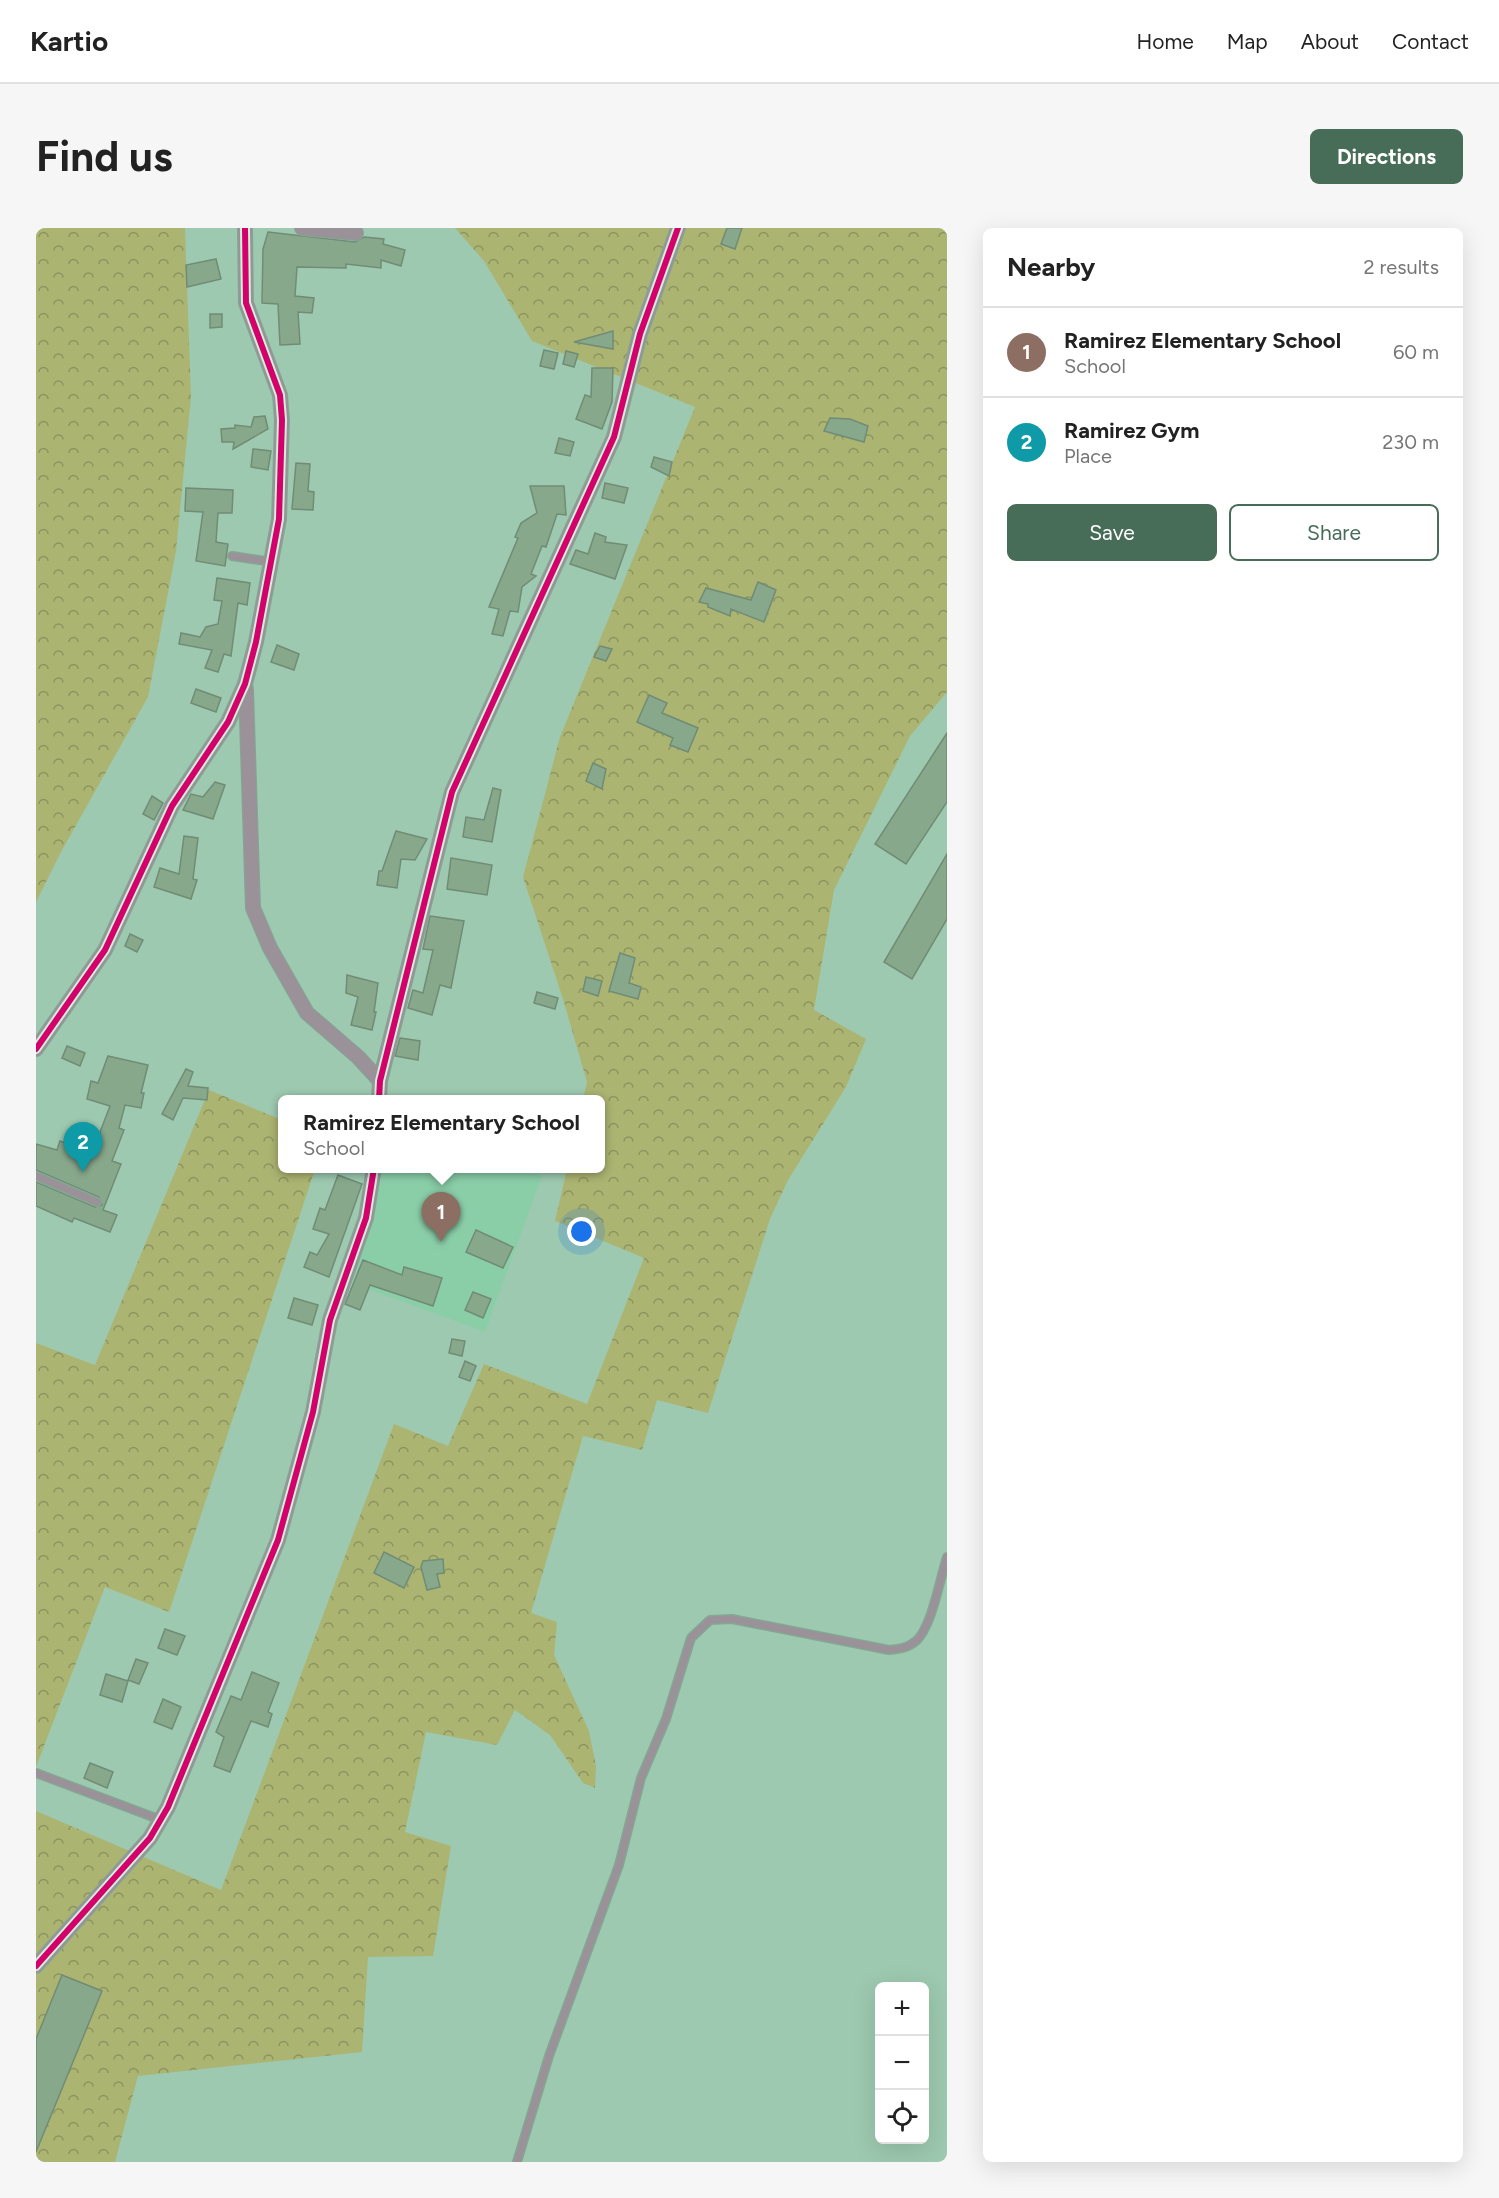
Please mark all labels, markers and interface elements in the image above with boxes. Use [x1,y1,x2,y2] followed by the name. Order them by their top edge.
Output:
[30,24,108,58] text: Kartio
[1137,29,1194,54] text: Home
[1227,29,1268,54] text: Map
[1301,29,1359,54] text: About
[1392,29,1469,54] text: Contact
[1310,129,1463,184] button: Directions
[36,131,173,182] text: Find us
[1007,251,1095,283] text: Nearby
[1363,255,1439,279] text: 2 results
[1064,327,1341,354] text: Ramirez Elementary School
[1022,340,1031,364] text: 1
[1393,340,1439,364] text: 60 m
[1064,354,1126,378] text: School
[1064,417,1199,444] text: Ramirez Gym
[1021,430,1032,454] text: 2
[1382,430,1439,454] text: 230 m
[1064,444,1112,468] text: Place
[1007,504,1217,561] button: Save
[1229,504,1439,561] button: Share
[278,1095,605,1173] popup
[303,1109,580,1136] text: Ramirez Elementary School
[64,1122,102,1172] pin: 2
[303,1136,365,1160] text: School
[422,1192,460,1242] pin: 1
[567,1217,596,1246] your location
[875,1982,929,2144] map controls
[875,1982,929,2036] button: +
[875,2036,929,2090] button: −
[875,2090,929,2144] button: locate

